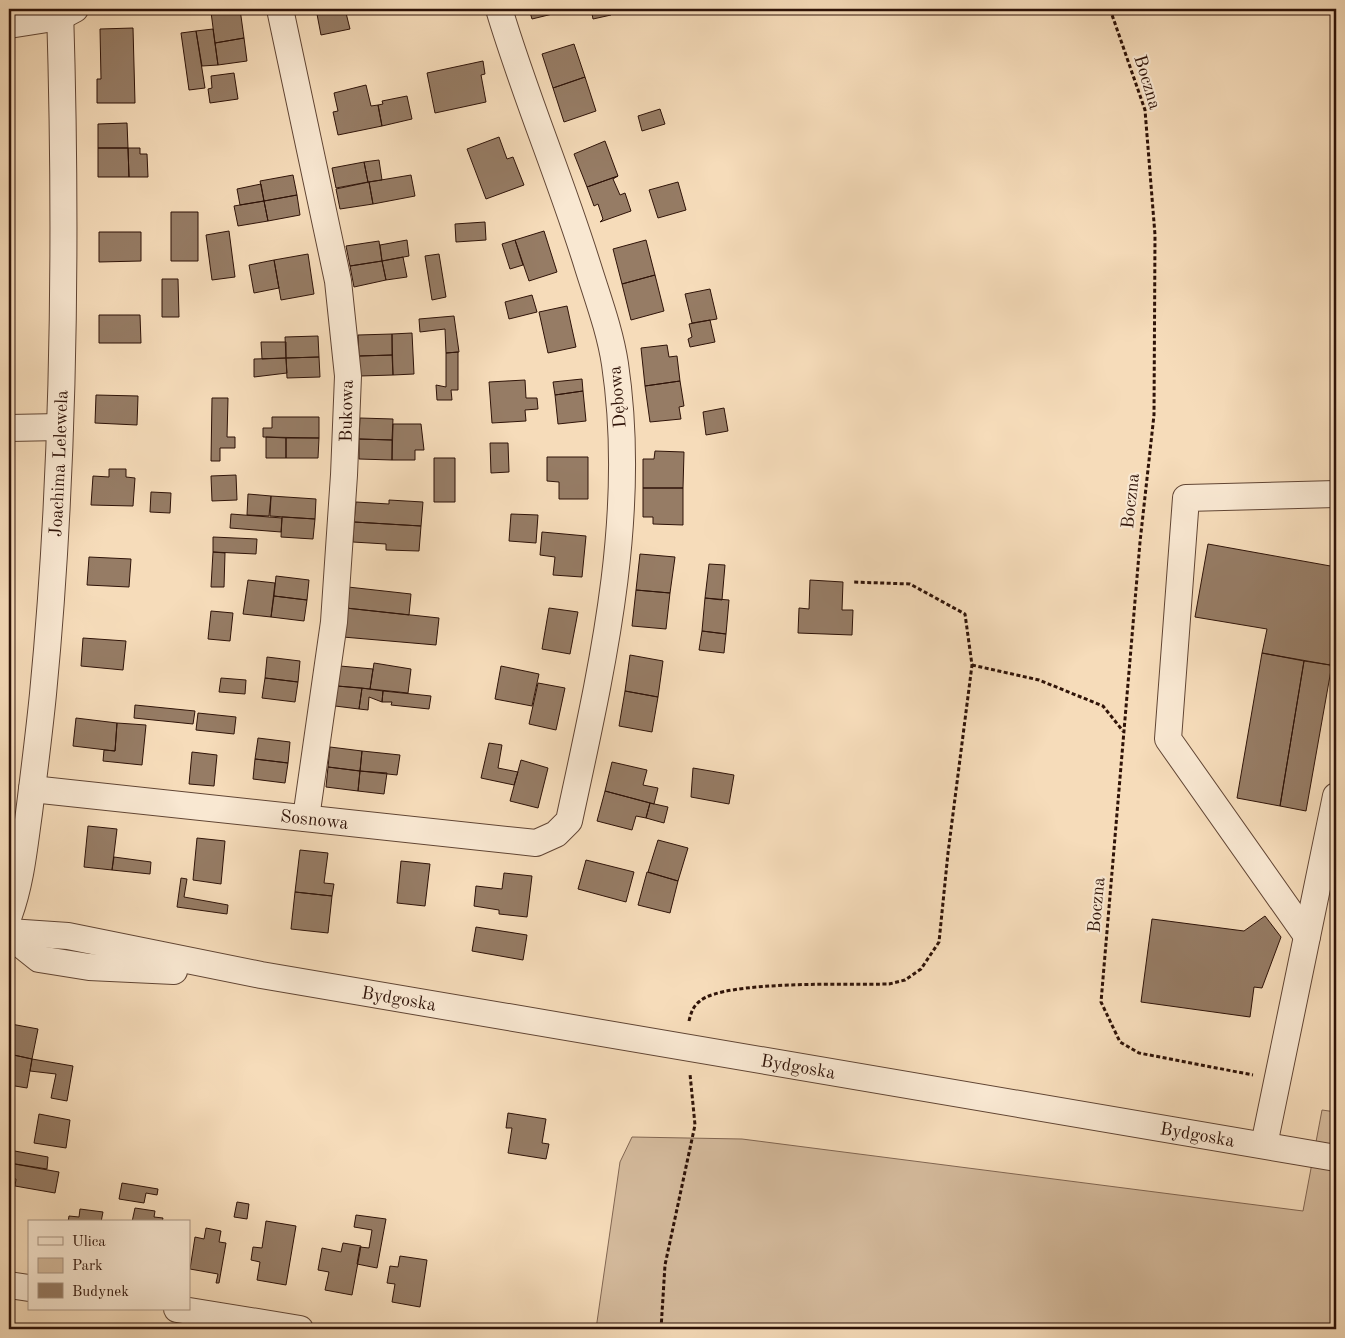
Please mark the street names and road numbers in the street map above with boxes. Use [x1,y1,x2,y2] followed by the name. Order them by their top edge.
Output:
[1130,53,1164,112] street label: Boczna
[606,365,630,429] street label: Dębowa
[337,380,357,442] street label: Bukowa
[47,390,71,538] street label: Joachima Lelewela
[1119,472,1143,530] street label: Boczna
[279,808,349,833] street label: Sosnowa
[1086,876,1108,934] street label: Boczna
[360,984,438,1015] street label: Bydgoska
[759,1052,837,1083] street label: Bydgoska
[1159,1120,1236,1151] street label: Bydgoska

